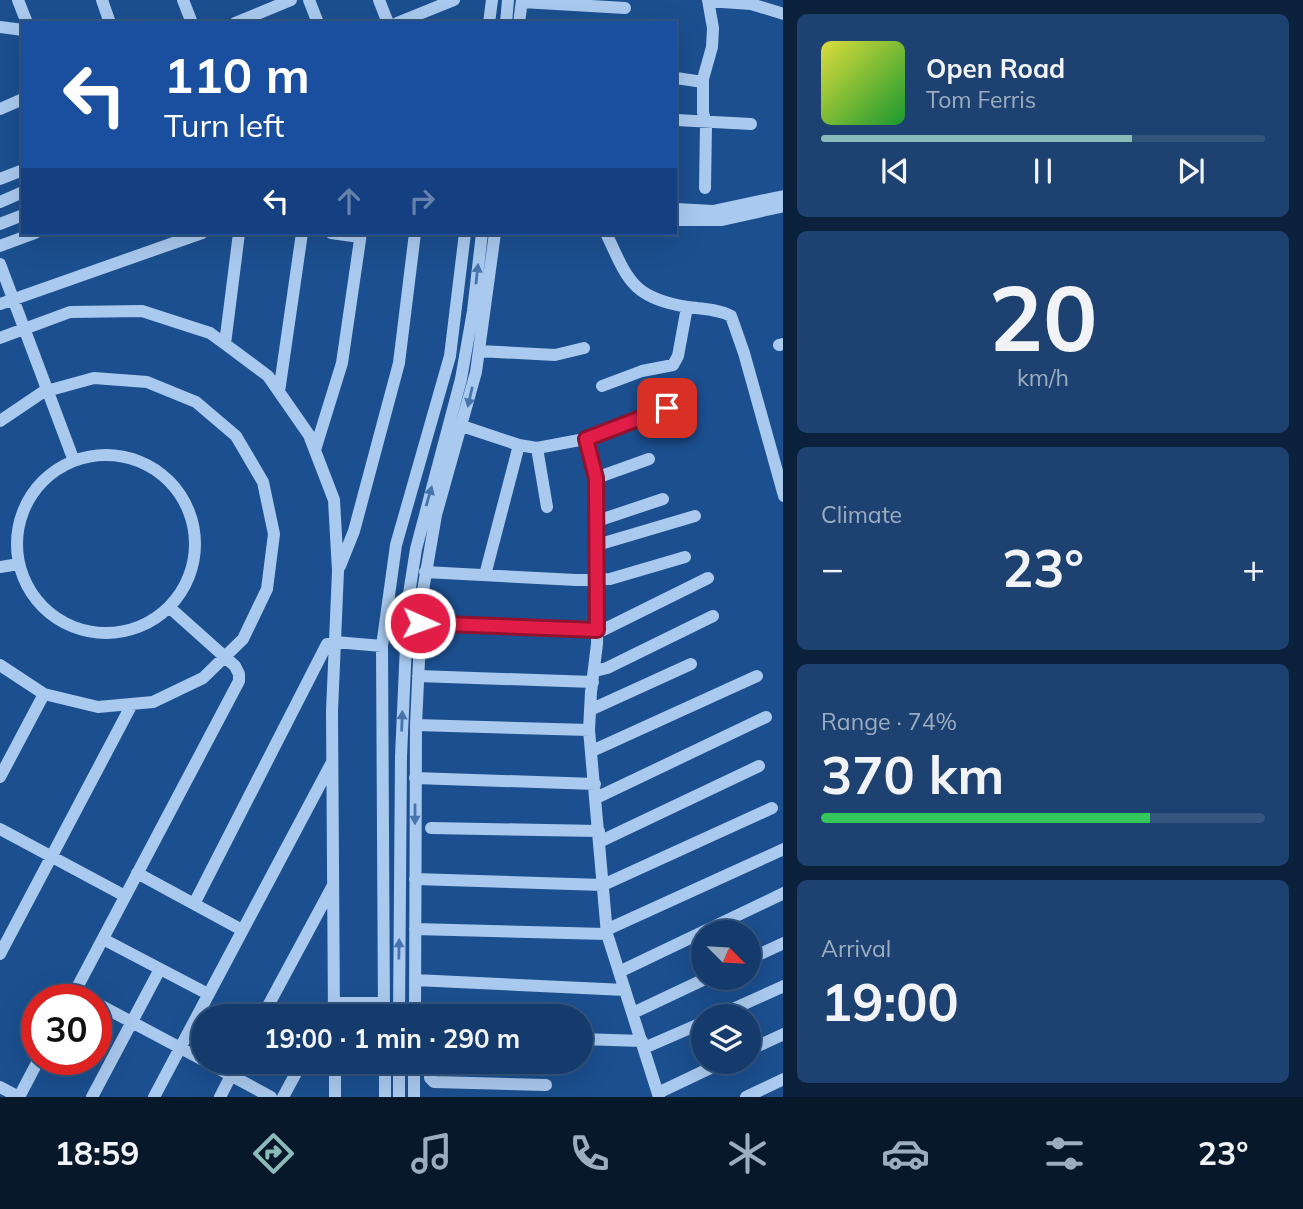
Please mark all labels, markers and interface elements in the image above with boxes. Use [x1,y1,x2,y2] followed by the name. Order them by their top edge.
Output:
[164,44,310,105] text: 110 m
[49,49,140,140] icon: left
[926,52,1065,85] text: Open Road
[926,85,1036,114] text: Tom Ferris
[164,105,284,145] text: Turn left
[876,152,914,190] icon: previous
[1024,152,1062,190] icon: pause
[1172,152,1210,190] icon: next
[257,182,295,220] icon: left
[330,182,368,220] icon: ahead
[403,182,441,220] icon: right
[988,260,1098,374] text: 20
[471,263,482,285] one-way arrow
[1017,363,1069,392] text: km/h
[637,378,697,438] pin
[464,386,475,408] one-way arrow
[648,389,686,427] icon: arrive
[425,485,435,506] one-way arrow
[821,500,902,529] text: Climate
[1002,535,1084,600] text: 23°
[821,544,844,592] text: −
[1242,544,1265,592] text: +
[383,586,457,660] position arrow
[821,707,957,736] text: Range · 74%
[397,710,408,732] one-way arrow
[821,742,1004,807] text: 370 km
[409,804,421,826] one-way arrow
[691,920,761,990] north arrow
[691,920,761,1074] map controls
[821,934,891,963] text: Arrival
[393,937,405,959] one-way arrow
[821,969,959,1034] text: 19:00
[21,984,112,1075] speed limit sign: 30
[691,1004,761,1074] button: layers
[264,1022,520,1055] text: 19:00 · 1 min · 290 m
[249,1129,298,1178] icon: directions
[407,1129,456,1178] icon: music
[565,1129,614,1178] icon: phone
[723,1129,772,1178] icon: climate
[881,1129,930,1178] icon: car
[1040,1129,1089,1178] icon: filters
[55,1133,139,1173] text: 18:59
[1198,1133,1248,1173] text: 23°

